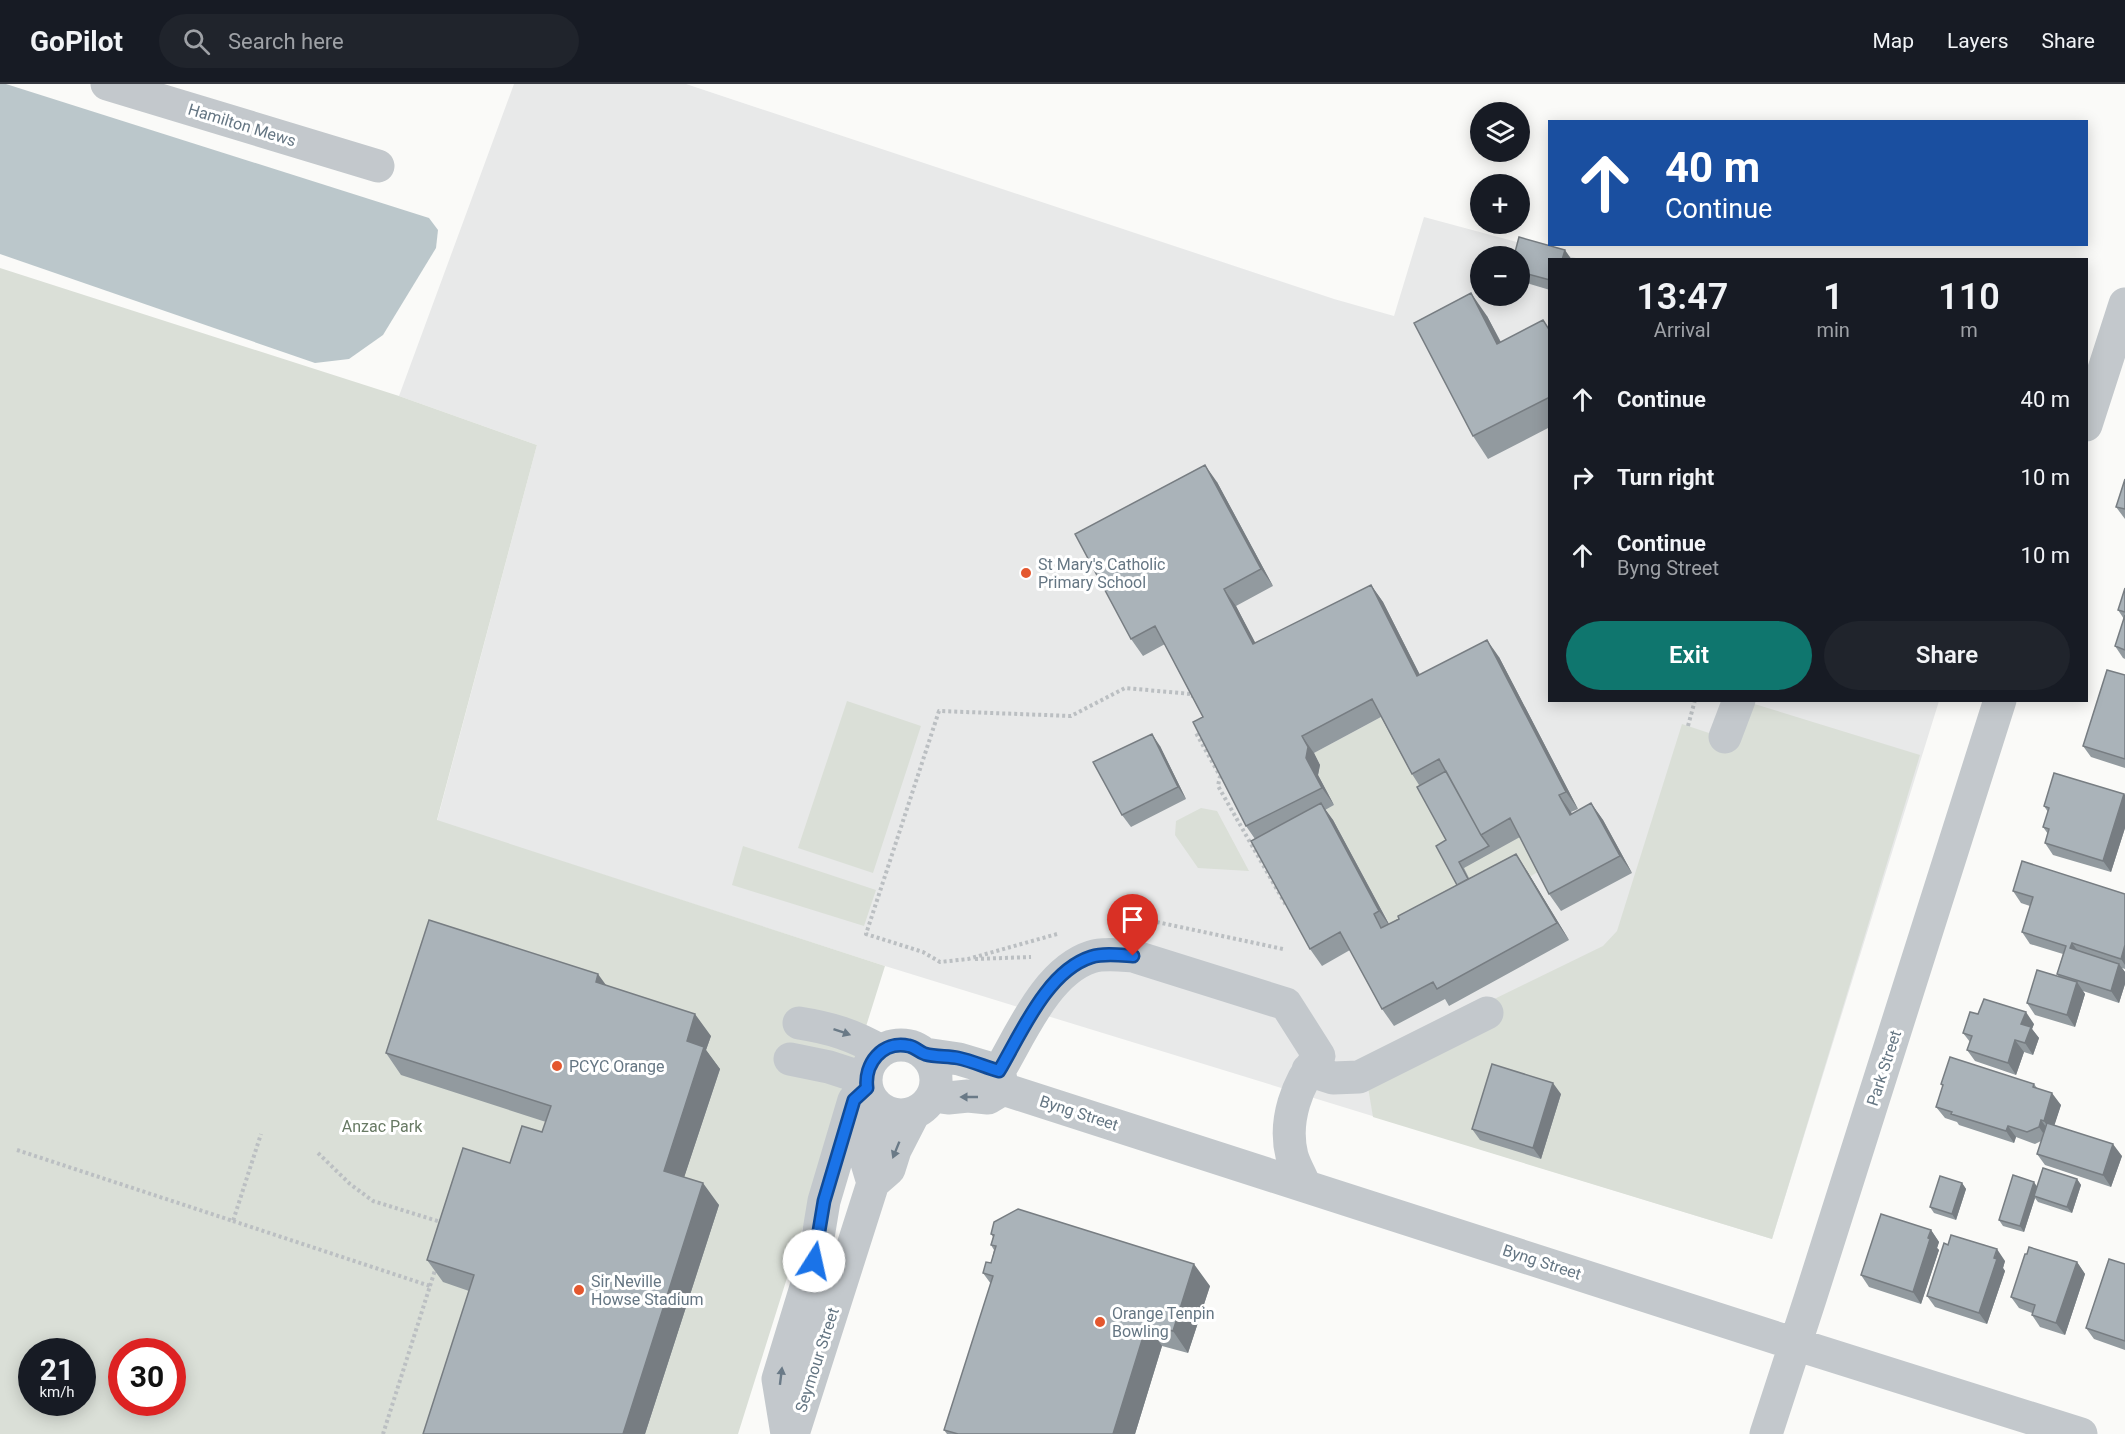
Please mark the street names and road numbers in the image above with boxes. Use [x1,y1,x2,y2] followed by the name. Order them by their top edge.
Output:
[186,100,298,150] street label: Hamilton Mews
[1863,1028,1905,1108] street label: Park Street
[1037,1091,1121,1135] street label: Byng Street
[1500,1240,1584,1284] street label: Byng Street
[791,1305,843,1415] street label: Seymour Street

